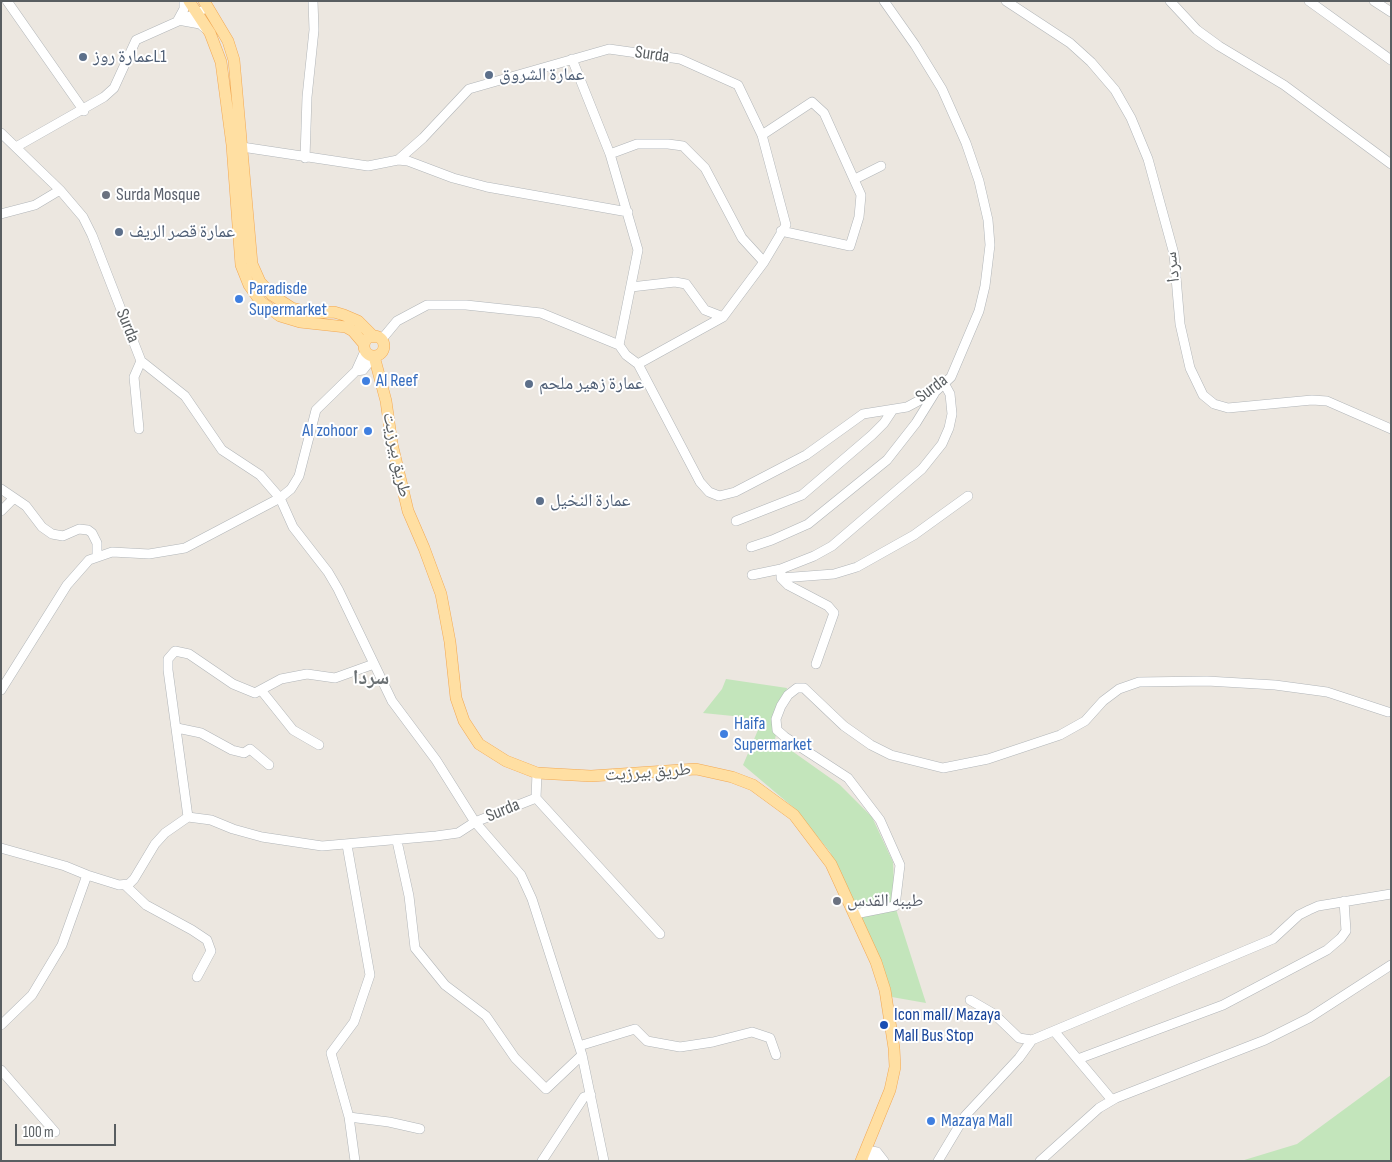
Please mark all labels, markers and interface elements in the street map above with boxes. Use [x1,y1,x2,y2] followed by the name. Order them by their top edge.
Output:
[633,42,671,68] street label: Surda
[93,46,166,68] place label: عمارة روزL1
[77,51,89,63] marker: عمارة روزL1
[499,64,585,86] place label: عمارة الشروق
[483,69,495,81] marker: عمارة الشروق
[116,184,200,206] place label: Surda Mosque
[100,189,112,201] marker: Surda Mosque
[129,221,235,243] place label: عمارة قصر الريف
[113,226,125,238] marker: عمارة قصر الريف
[1161,251,1185,283] street label: سردا
[249,278,327,320] place label: Paradisde Supermarket
[233,293,245,305] marker: Paradisde Supermarket
[111,306,143,346] street label: Surda
[376,370,418,392] place label: Al Reef
[912,370,952,408] street label: Surda
[539,373,644,395] place label: عمارة زهير ملحم
[360,375,372,387] marker: Al Reef
[523,378,535,390] marker: عمارة زهير ملحم
[377,411,415,499] street label: طريق بيرزيت
[302,420,358,442] place label: Al zohoor
[362,425,374,437] marker: Al zohoor
[550,490,631,512] place label: عمارة النخيل
[534,495,546,507] marker: عمارة النخيل
[353,667,389,691] district label: سردا
[734,713,812,756] place label: Haifa Supermarket
[718,728,730,740] marker: Haifa Supermarket
[604,759,692,787] street label: طريق بيرزيت
[483,795,523,827] street label: Surda
[847,890,923,912] place label: طيبه القدس
[831,895,843,907] marker: طيبه القدس
[894,1004,1001,1046] place label: Icon mall/ Mazaya Mall Bus Stop
[878,1019,890,1031] marker: Icon mall/ Mazaya Mall Bus Stop
[941,1110,1013,1132] place label: Mazaya Mall
[18,1114,119,1146] scale bar
[925,1115,937,1127] marker: Mazaya Mall
[23,1123,54,1142] text: 100 m

